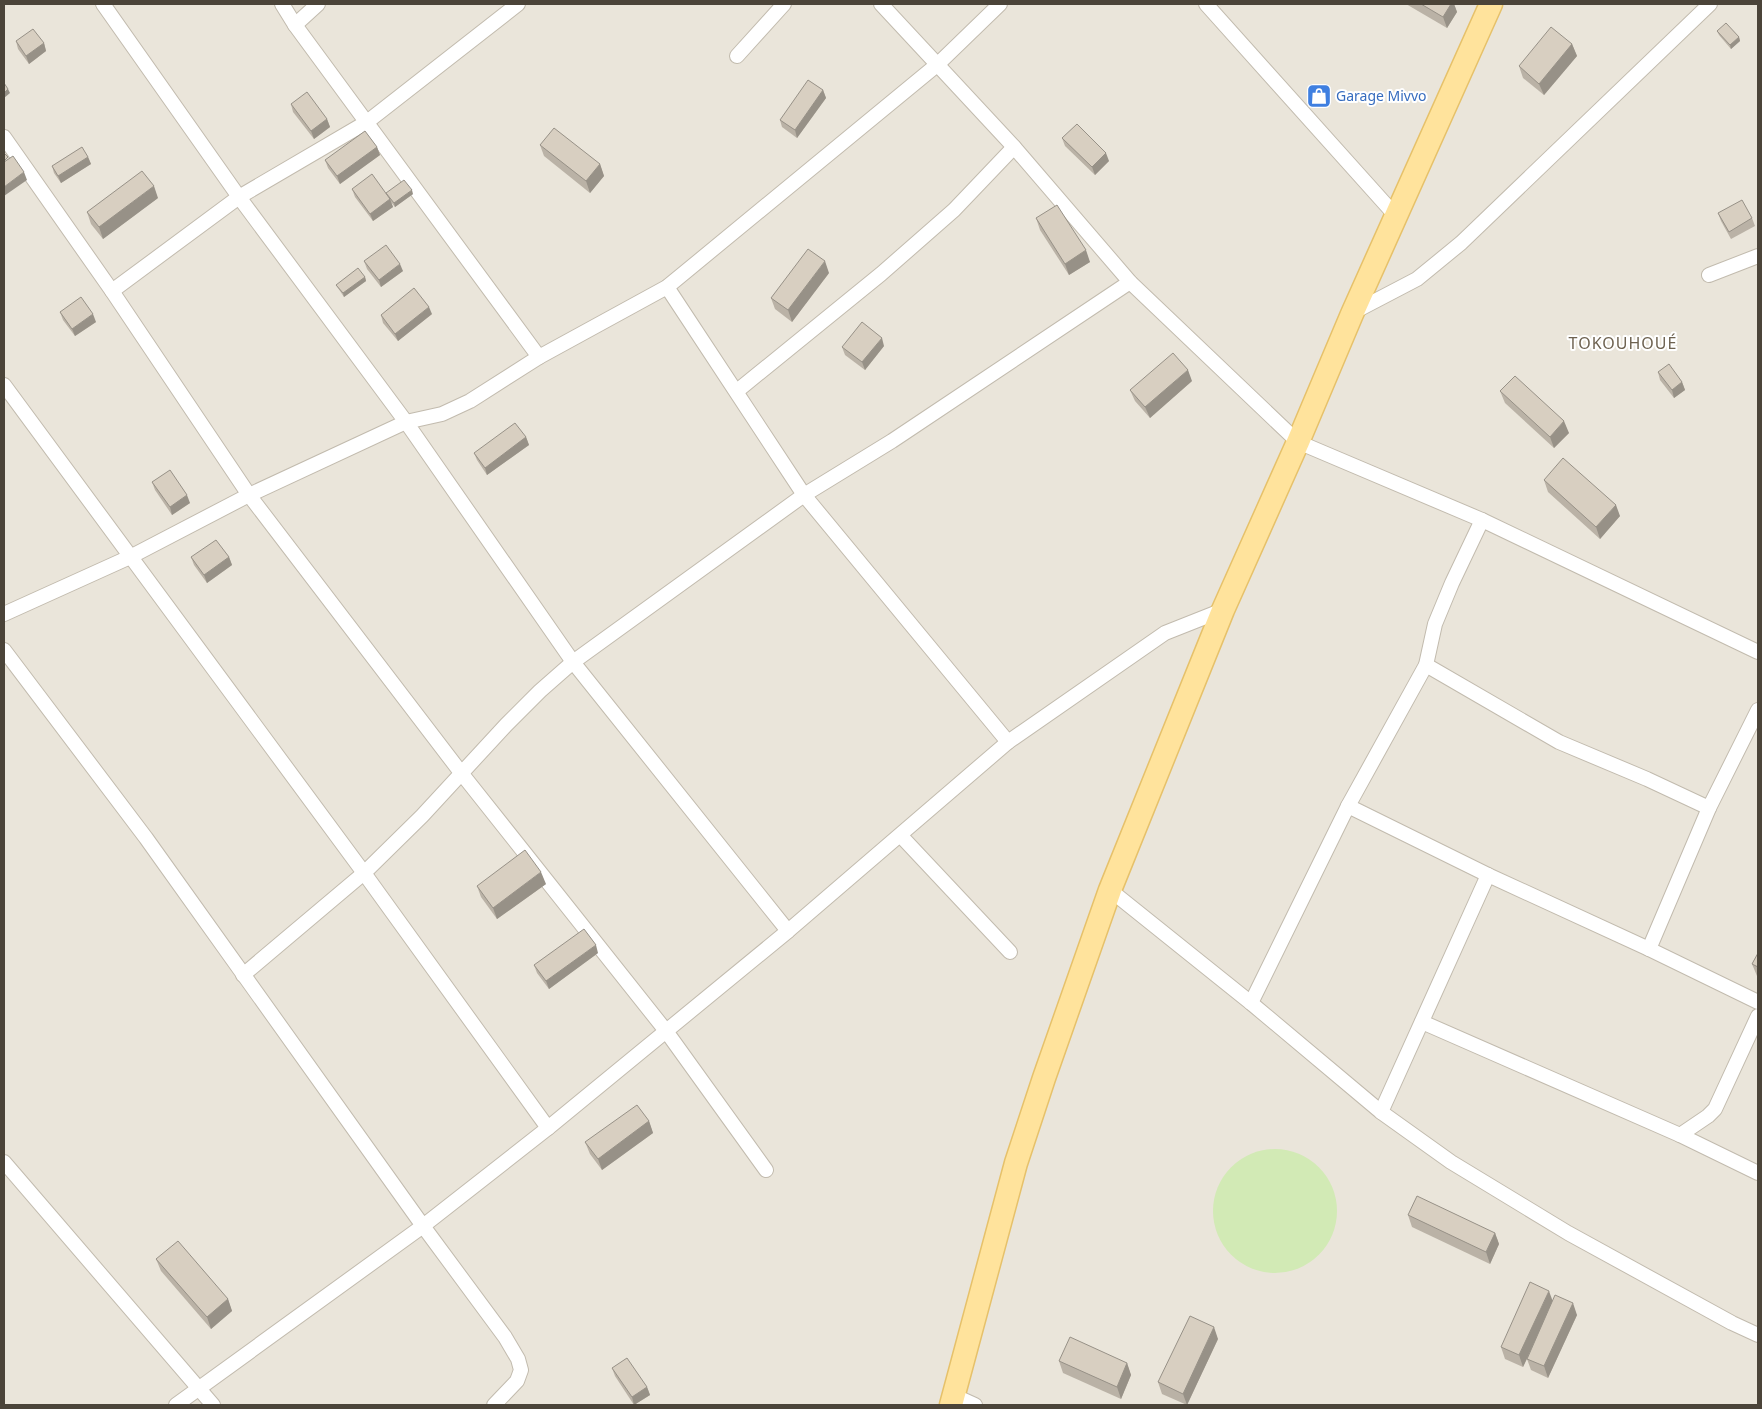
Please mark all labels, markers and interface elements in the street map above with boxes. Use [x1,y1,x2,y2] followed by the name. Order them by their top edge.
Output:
[1306,83,1332,109] shop icon: Garage Mivvo
[1336,86,1427,105] place label: Garage Mivvo
[1569,332,1677,354] district label: TOKOUHOUÉ

